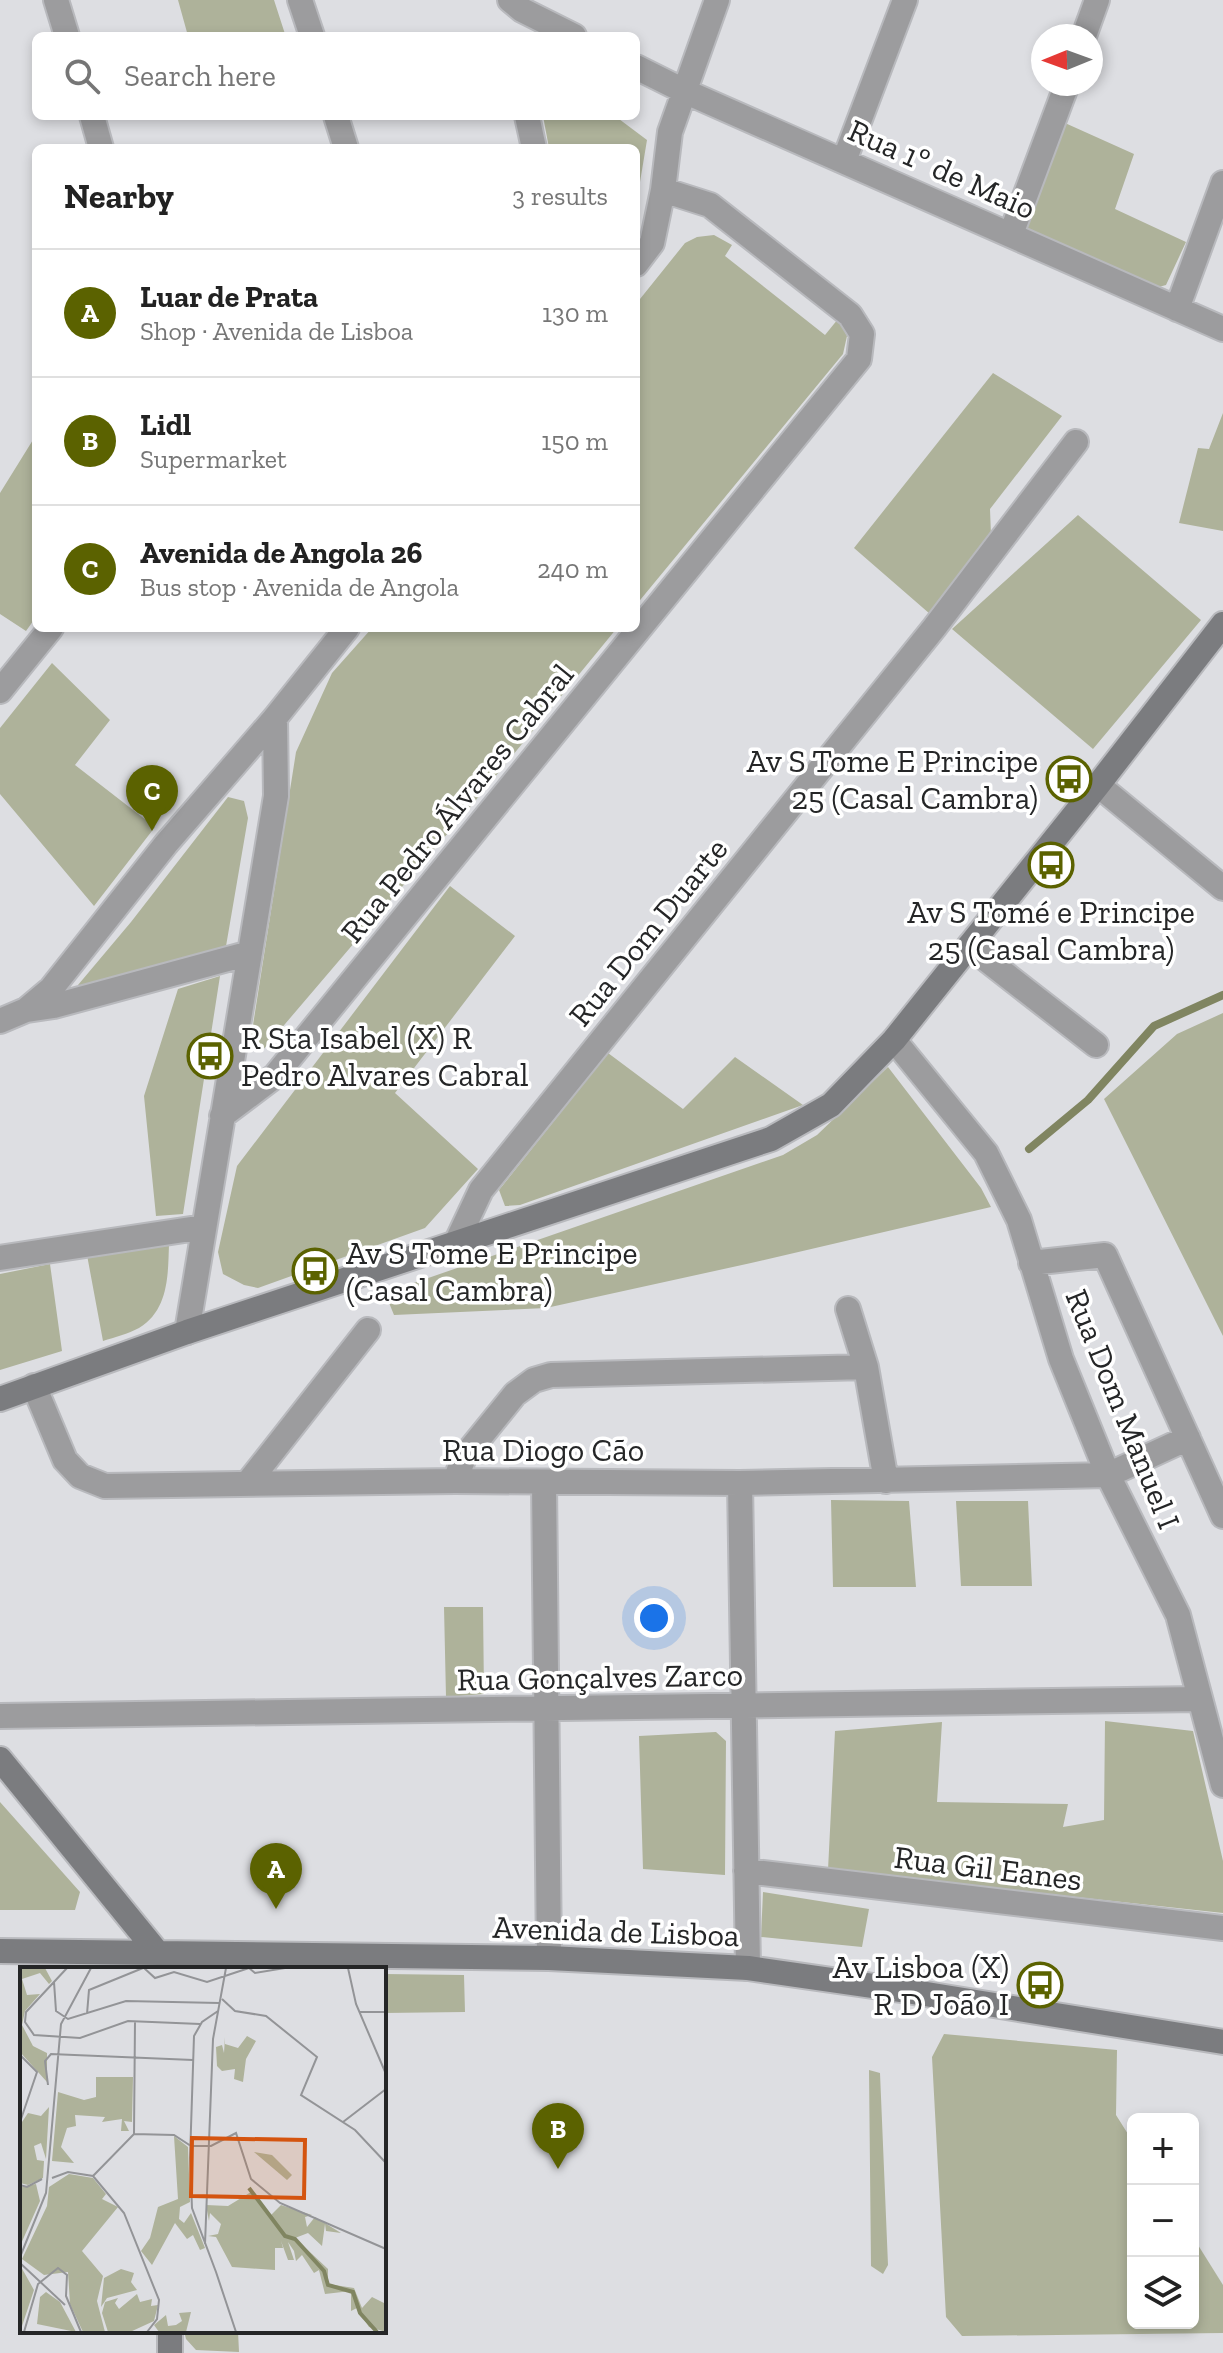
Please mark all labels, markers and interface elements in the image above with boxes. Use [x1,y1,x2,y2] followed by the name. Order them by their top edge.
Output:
[1031,24,1103,96] north arrow
[32,32,640,120] search box
[60,54,104,98] icon: search
[124,58,276,94] text: Search here
[843,111,1041,227] street label: Rua 1º de Maio
[64,176,174,217] text: Nearby
[512,180,608,212] text: 3 results
[140,279,318,315] text: Luar de Prata
[81,297,99,329] text: A
[542,297,608,329] text: 130 m
[140,315,413,347] text: Shop · Avenida de Lisboa
[140,407,191,443] text: Lidl
[82,425,98,457] text: B
[541,425,608,457] text: 150 m
[140,443,287,475] text: Supermarket
[140,535,423,571] text: Avenida de Angola 26
[82,553,98,585] text: C
[537,553,608,585] text: 240 m
[140,571,459,603] text: Bus stop · Avenida de Angola
[333,656,581,950] street label: Rua Pedro Álvares Cabral
[747,742,1038,817] place label: Av S Tome E Principe 25 (Casal Cambra)
[1045,755,1093,803] bus stop icon: Av S Tome E Principe 25 (Casal Cambra)
[126,765,178,831] pin: C
[561,830,735,1034] street label: Rua Dom Duarte
[1027,841,1075,889] bus stop icon: Av S Tomé e Principe 25 (Casal Cambra)
[907,893,1195,968] place label: Av S Tomé e Principe 25 (Casal Cambra)
[241,1019,528,1094] place label: R Sta Isabel (X) R Pedro Alvares Cabral
[186,1032,234,1080] bus stop icon: R Sta Isabel (X) R Pedro Alvares Cabral
[346,1234,638,1309] place label: Av S Tome E Principe (Casal Cambra)
[291,1247,339,1295] bus stop icon: Av S Tome E Principe (Casal Cambra)
[1058,1284,1188,1534] street label: Rua Dom Manuel I
[442,1431,644,1469] street label: Rua Diogo Cão
[634,1598,674,1638] your location
[457,1656,743,1698] street label: Rua Gonçalves Zarco
[892,1838,1084,1898] street label: Rua Gil Eanes
[250,1843,302,1909] pin: A
[492,1908,740,1954] street label: Avenida de Lisboa
[833,1948,1009,2023] place label: Av Lisboa (X) R D João I
[1016,1961,1064,2009] bus stop icon: Av Lisboa (X) R D João I
[20,1967,386,2333] inset map
[532,2103,584,2169] pin: B
[1127,2113,1199,2329] map controls
[1127,2113,1199,2185] button: +
[1127,2185,1199,2257] button: −
[1127,2257,1199,2329] button: layers

